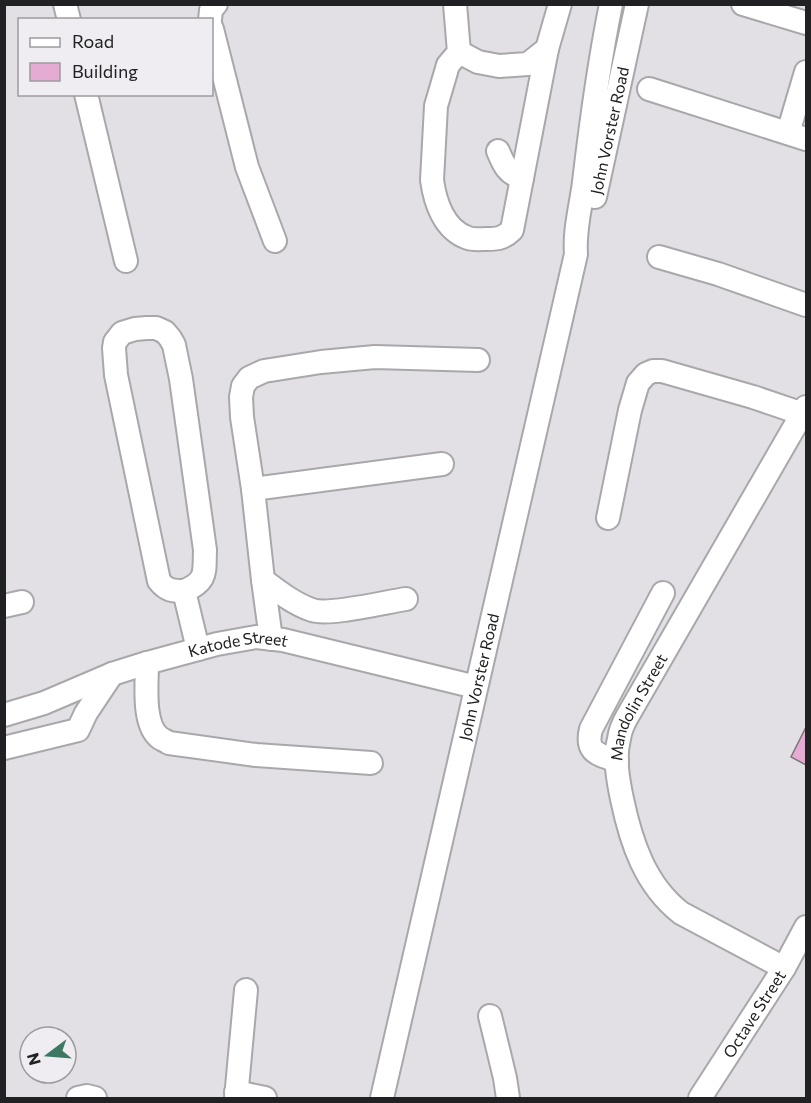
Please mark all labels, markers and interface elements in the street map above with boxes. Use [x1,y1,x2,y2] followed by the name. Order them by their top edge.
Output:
[18,18,213,96] legend
[72,30,114,52] text: Road
[72,60,138,82] text: Building
[586,65,632,196] street label: John Vorster Road
[454,611,502,742] street label: John Vorster Road
[186,627,291,660] street label: Katode Street
[606,650,671,761] street label: Mandolin Street
[719,966,789,1061] street label: Octave Street
[18,1025,78,1085] north arrow
[22,1051,44,1068] text: N

